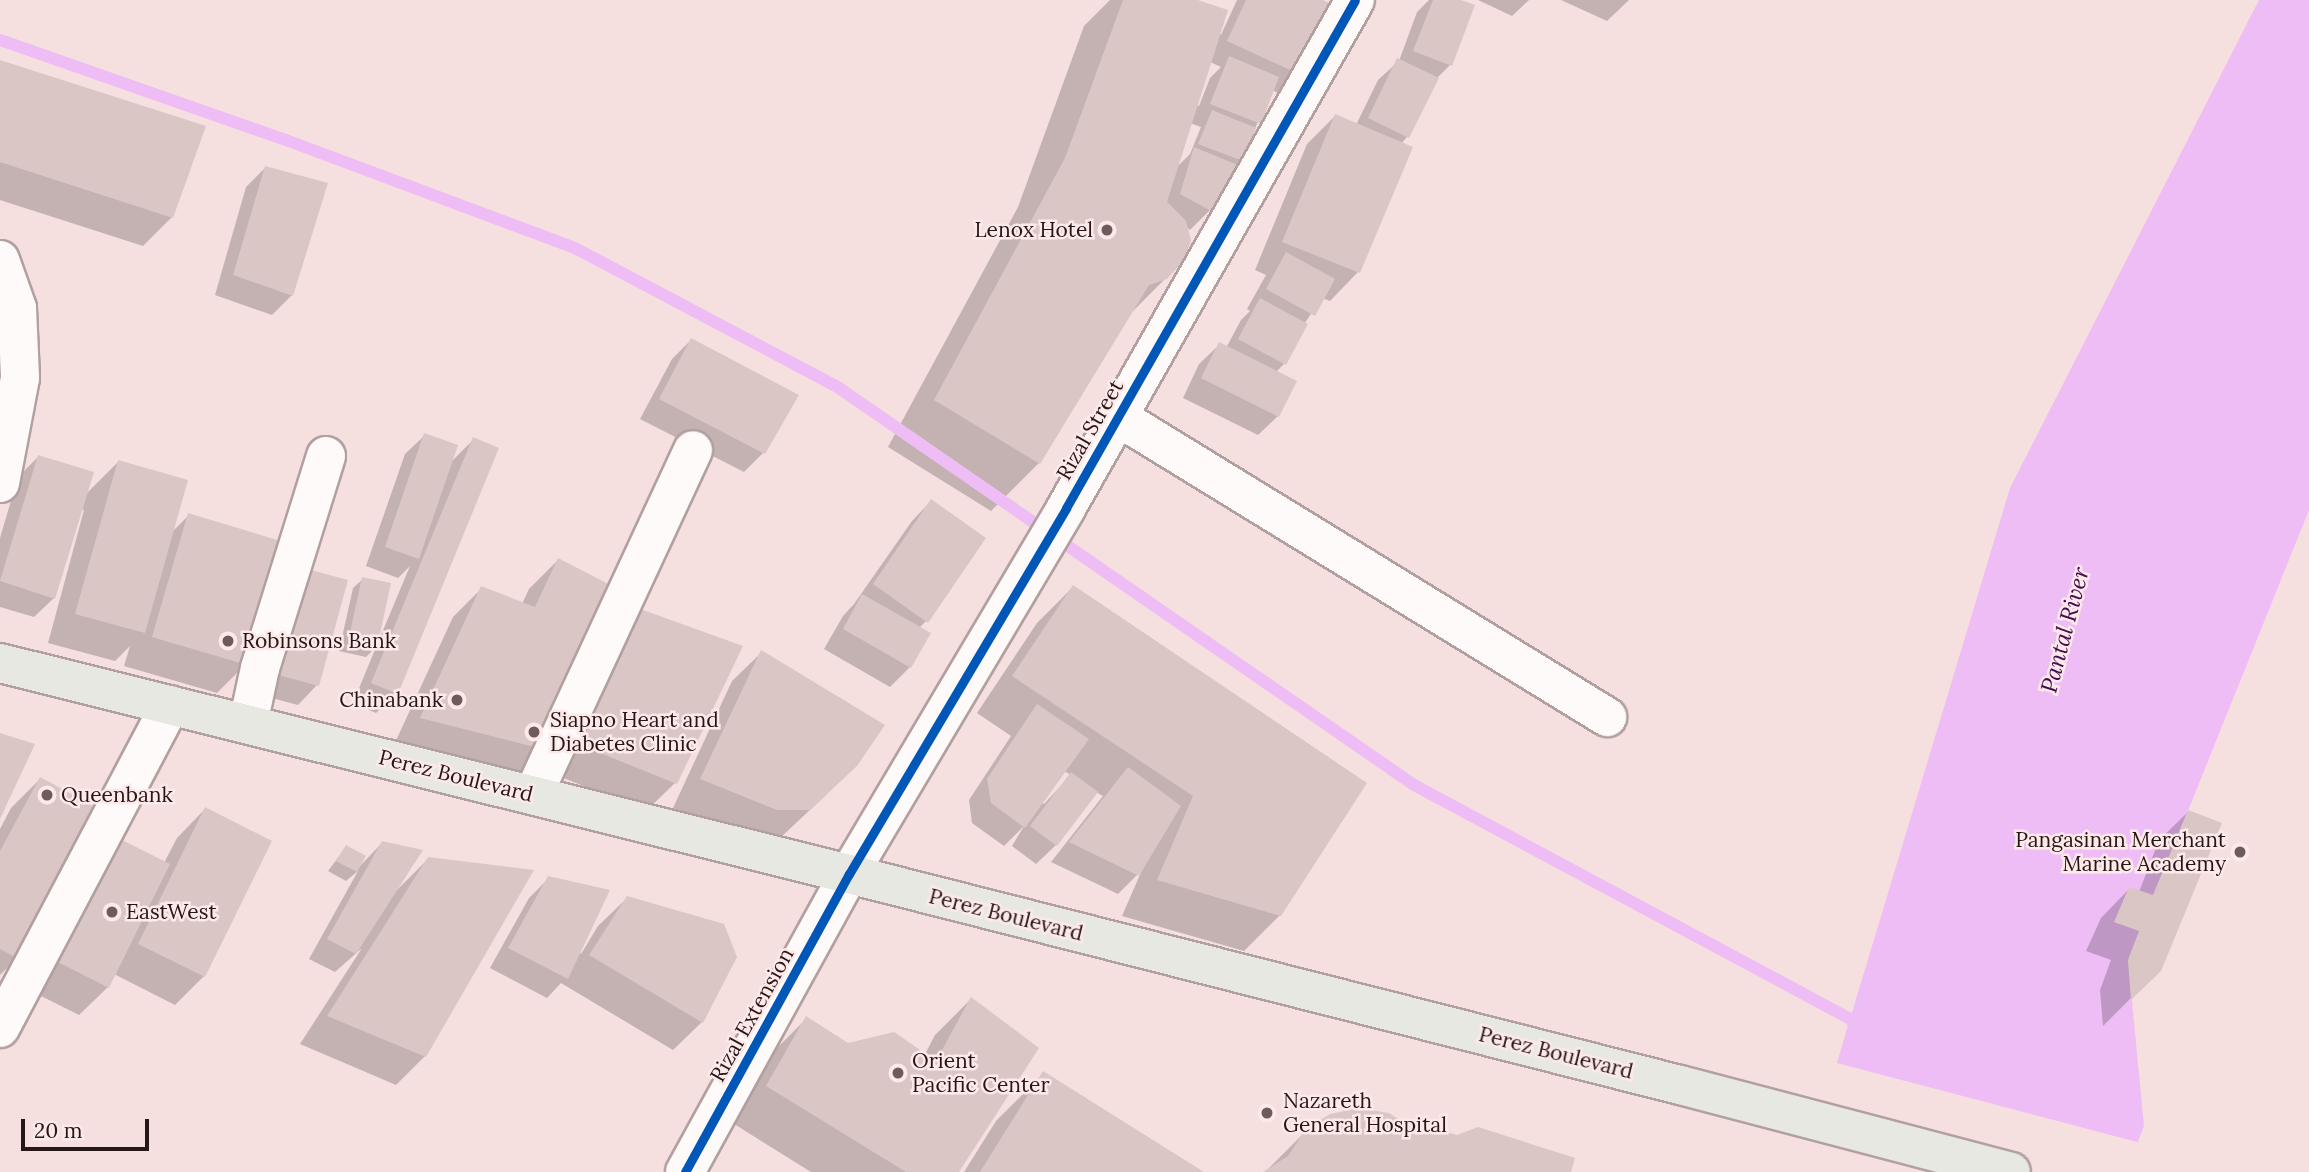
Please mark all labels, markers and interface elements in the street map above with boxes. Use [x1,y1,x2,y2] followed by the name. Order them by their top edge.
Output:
[974,217,1093,243] place label: Lenox Hotel
[1099,222,1115,238] marker: Lenox Hotel
[1051,375,1129,485] street label: Rizal Street
[2035,564,2095,696] water label: Pantal River
[242,628,396,654] place label: Robinsons Bank
[220,633,236,649] marker: Robinsons Bank
[339,687,443,713] place label: Chinabank
[449,692,465,708] marker: Chinabank
[550,707,719,757] place label: Siapno Heart and Diabetes Clinic
[524,722,544,742] marker: Siapno Heart and Diabetes Clinic
[376,745,536,807] street label: Perez Boulevard
[61,782,173,808] place label: Queenbank
[39,787,55,803] marker: Queenbank
[2015,827,2226,877] place label: Pangasinan Merchant Marine Academy
[2232,844,2248,860] marker: Pangasinan Merchant Marine Academy
[926,884,1086,946] street label: Perez Boulevard
[126,899,217,925] place label: EastWest
[104,904,120,920] marker: EastWest
[705,944,799,1086] street label: Rizal Extension
[1476,1022,1636,1084] street label: Perez Boulevard
[912,1048,1049,1098] place label: Orient Pacific Center
[890,1065,906,1081] marker: Orient Pacific Center
[1283,1088,1447,1138] place label: Nazareth General Hospital
[1257,1103,1277,1123] marker: Nazareth General Hospital
[24,1106,152,1150] scale bar
[34,1117,83,1144] text: 20 m

